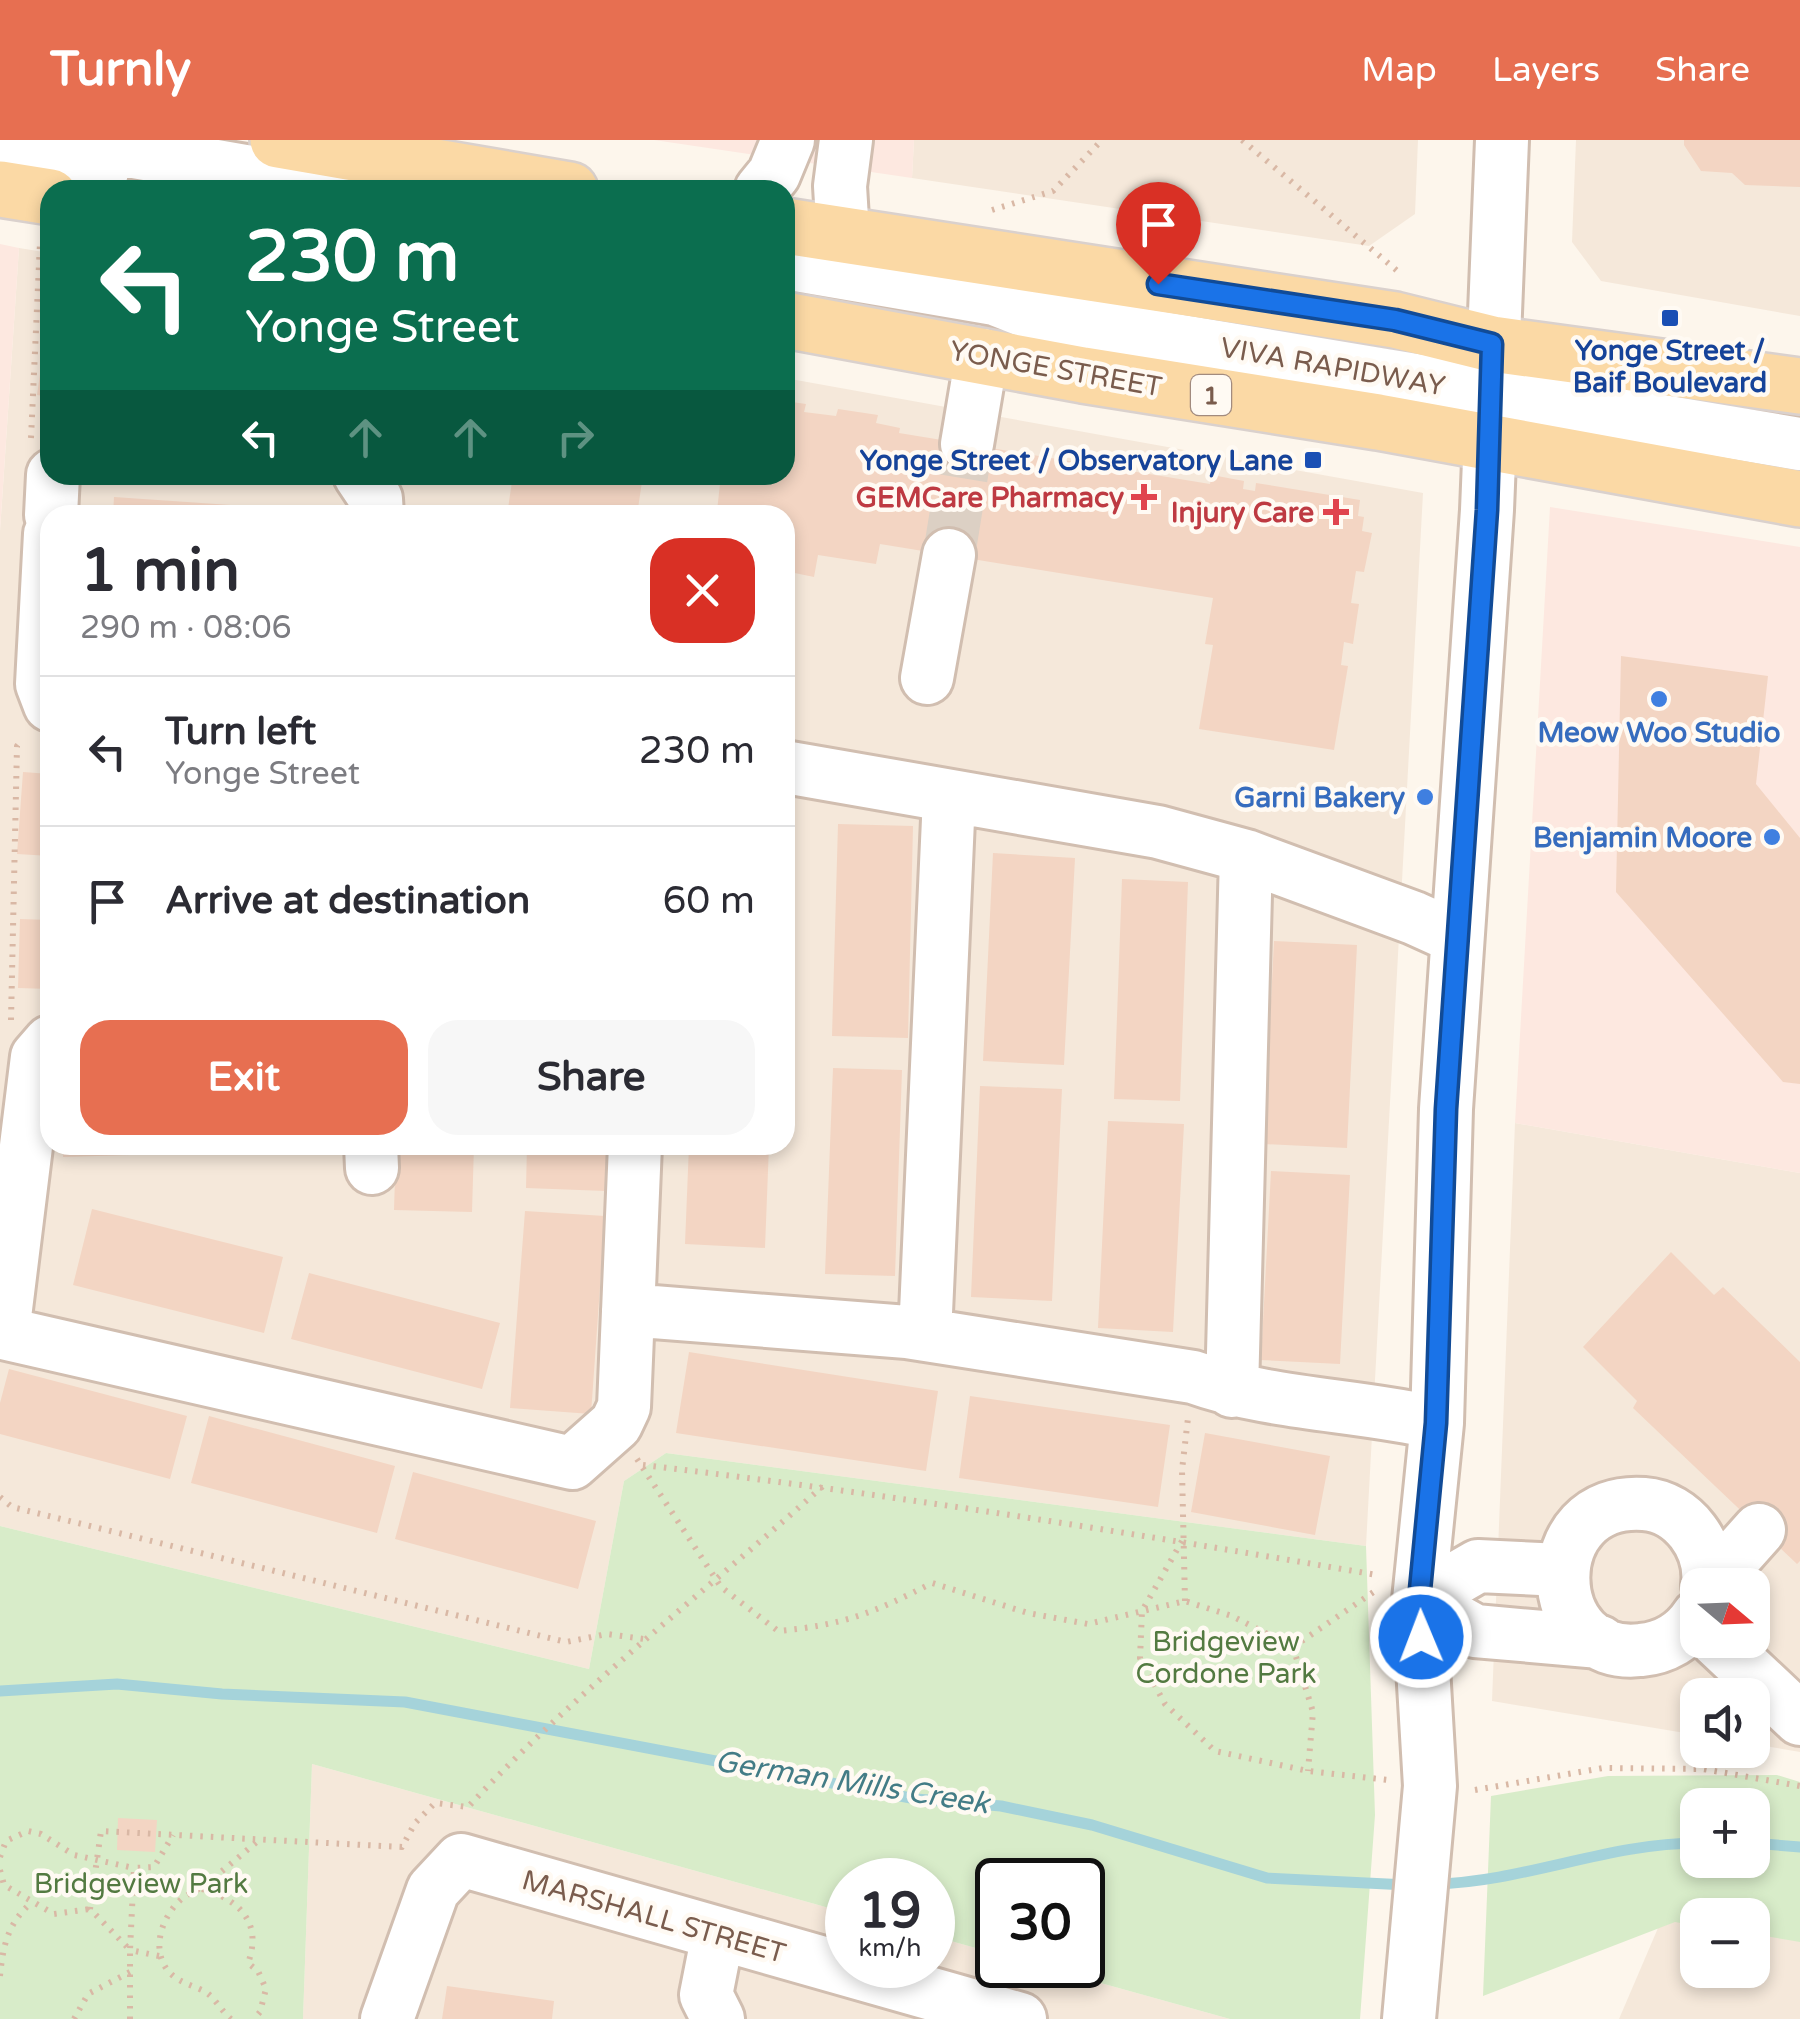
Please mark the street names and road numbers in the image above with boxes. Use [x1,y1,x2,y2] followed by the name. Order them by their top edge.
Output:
[1218,330,1448,404] street label: VIVA RAPIDWAY
[947,334,1164,404] street label: YONGE STREET
[1191,375,1231,415] road number: 1
[518,1863,789,1971] street label: MARSHALL STREET

